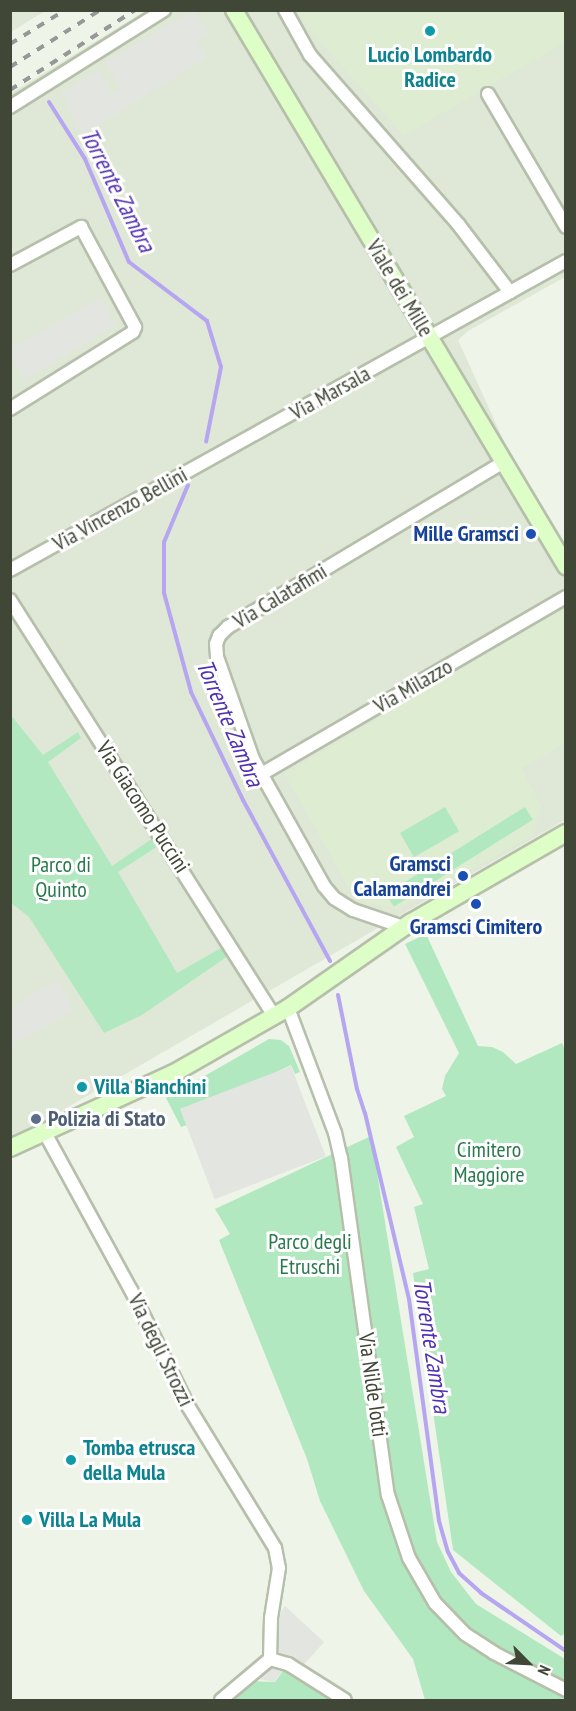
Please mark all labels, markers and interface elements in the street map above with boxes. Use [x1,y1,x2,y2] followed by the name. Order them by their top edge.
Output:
[423,24,437,38] marker: Lucio Lombardo Radice
[368,41,492,92] place label: Lucio Lombardo Radice
[74,123,162,257] water label: Torrente Zambra
[361,235,439,341] street label: Viale dei Mille
[285,360,375,426] street label: Via Marsala
[48,461,192,557] street label: Via Vincenzo Bellini
[413,521,519,547] place label: Mille Gramsci
[524,527,538,541] marker: Mille Gramsci
[228,558,332,634] street label: Via Calatafimi
[369,653,457,719] street label: Via Milazzo
[190,655,270,791] water label: Torrente Zambra
[91,736,195,878] street label: Via Giacomo Puccini
[353,850,451,902] place label: Gramsci Calamandrei
[31,851,91,902] park label: Parco di Quinto
[456,869,470,883] marker: Gramsci Calamandrei
[469,897,483,911] marker: Gramsci Cimitero
[410,914,542,940] place label: Gramsci Cimitero
[94,1074,206,1100] place label: Villa Bianchini
[75,1080,89,1094] marker: Villa Bianchini
[48,1106,165,1132] place label: Polizia di Stato
[29,1112,43,1126] marker: Polizia di Stato
[453,1136,525,1188] park label: Cimitero Maggiore
[268,1228,352,1280] park label: Parco degli Etruschi
[407,1277,457,1415] water label: Torrente Zambra
[122,1289,200,1411] street label: Via degli Strozzi
[353,1331,393,1439] street label: Via Nilde Iotti
[83,1434,195,1486] place label: Tomba etrusca della Mula
[64,1453,78,1467] marker: Tomba etrusca della Mula
[39,1507,141,1533] place label: Villa La Mula
[20,1513,34,1527] marker: Villa La Mula
[498,1633,558,1693] north arrow
[534,1662,555,1678] text: N

